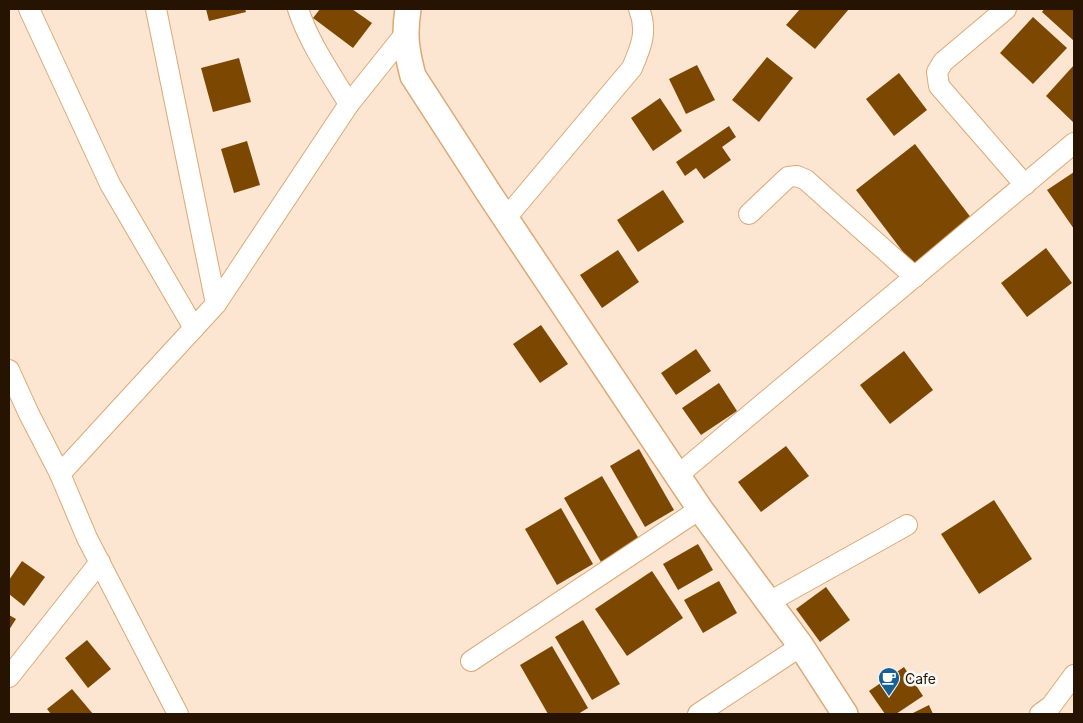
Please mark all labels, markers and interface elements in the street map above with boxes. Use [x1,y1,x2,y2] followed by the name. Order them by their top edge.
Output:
[877,666,901,697] cafe icon: Cafe
[905,670,936,687] place label: Cafe

